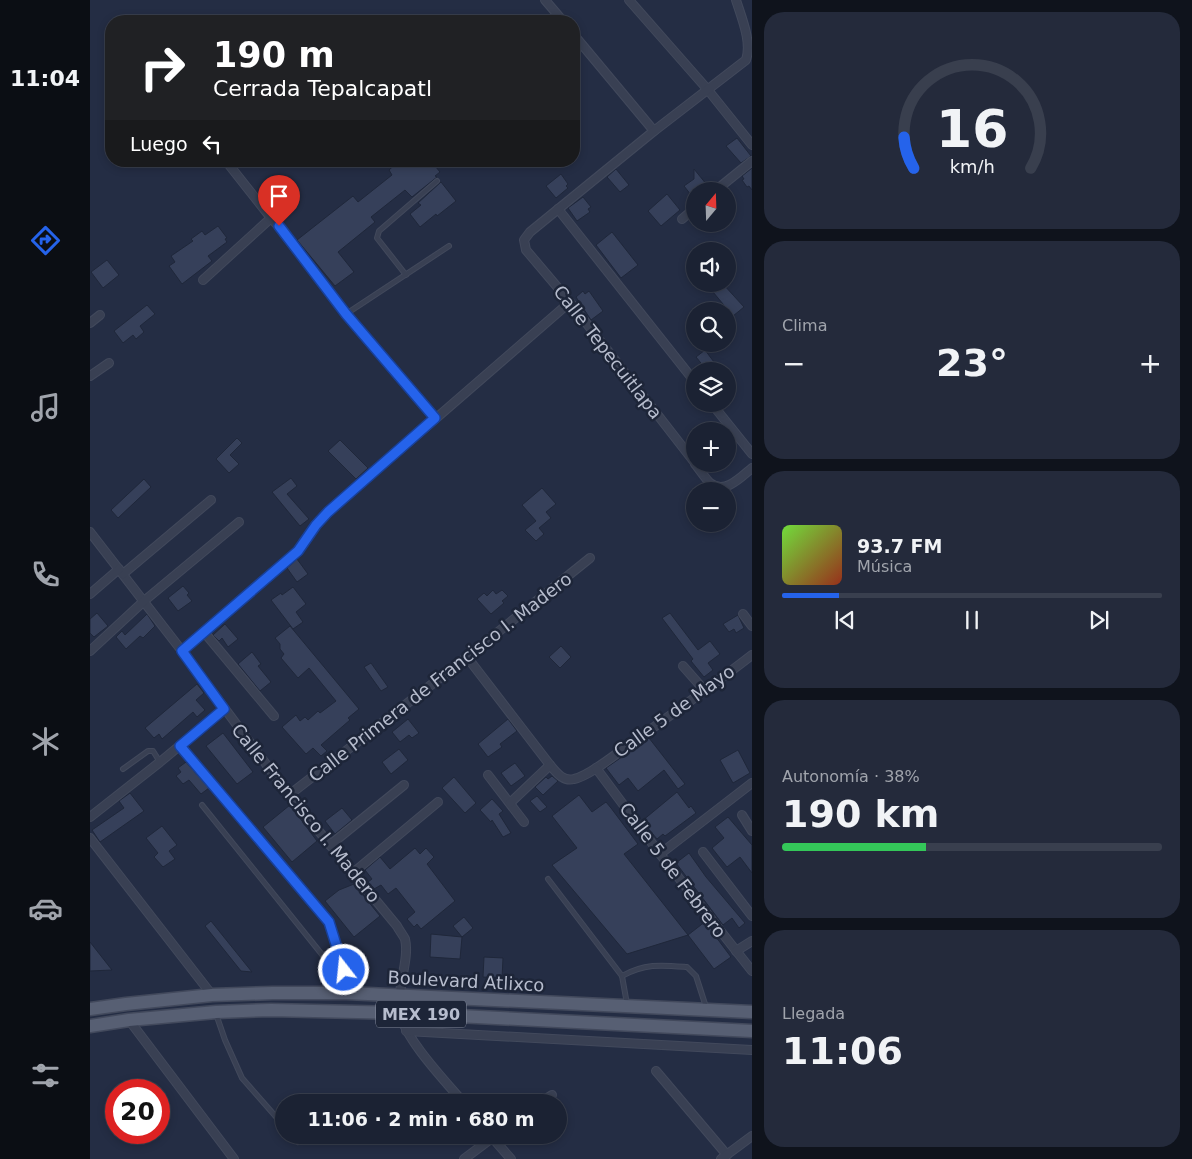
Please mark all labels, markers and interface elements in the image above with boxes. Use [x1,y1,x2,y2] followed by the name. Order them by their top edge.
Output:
[130,35,195,100] icon: right
[213,35,335,75] text: 190 m
[10,66,80,91] text: 11:04
[213,76,432,101] text: Cerrada Tepalcapatl
[936,99,1008,159] text: 16
[198,130,226,158] icon: left
[130,133,188,155] text: Luego
[949,156,995,177] text: km/h
[258,175,300,226] pin
[265,182,293,210] icon: arrive
[686,182,736,232] north arrow
[686,182,736,532] map controls
[28,223,63,258] icon: directions
[686,242,736,292] button: sound
[549,281,667,423] street label: Calle Tepecuitlapa
[686,302,736,352] button: search
[782,316,827,335] text: Clima
[936,341,1008,385] text: 23°
[782,347,805,380] text: −
[1139,347,1162,380] text: +
[686,362,736,412] button: layers
[28,390,63,425] icon: music
[686,422,736,472] button: +
[686,482,736,532] button: −
[857,535,942,557] text: 93.7 FM
[28,557,63,592] icon: phone
[857,557,912,576] text: Música
[304,568,576,786] street label: Calle Primera de Francisco I. Madero
[831,606,859,634] icon: previous
[958,606,986,634] icon: pause
[1085,606,1113,634] icon: next
[610,660,738,762] street label: Calle 5 de Mayo
[227,719,385,907] street label: Calle Francisco I. Madero
[28,724,63,759] icon: climate
[782,767,920,786] text: Autonomía · 38%
[782,792,939,836] text: 190 km
[615,798,731,942] street label: Calle 5 de Febrero
[28,891,63,926] icon: car
[317,943,369,995] position arrow
[387,966,545,996] street label: Boulevard Atlixco
[376,1001,466,1028] road number: MEX 190
[782,1004,845,1023] text: Llegada
[782,1029,903,1073] text: 11:06
[28,1058,63,1093] icon: filters
[105,1079,170,1144] speed limit sign: 20
[307,1108,535,1130] text: 11:06 · 2 min · 680 m

